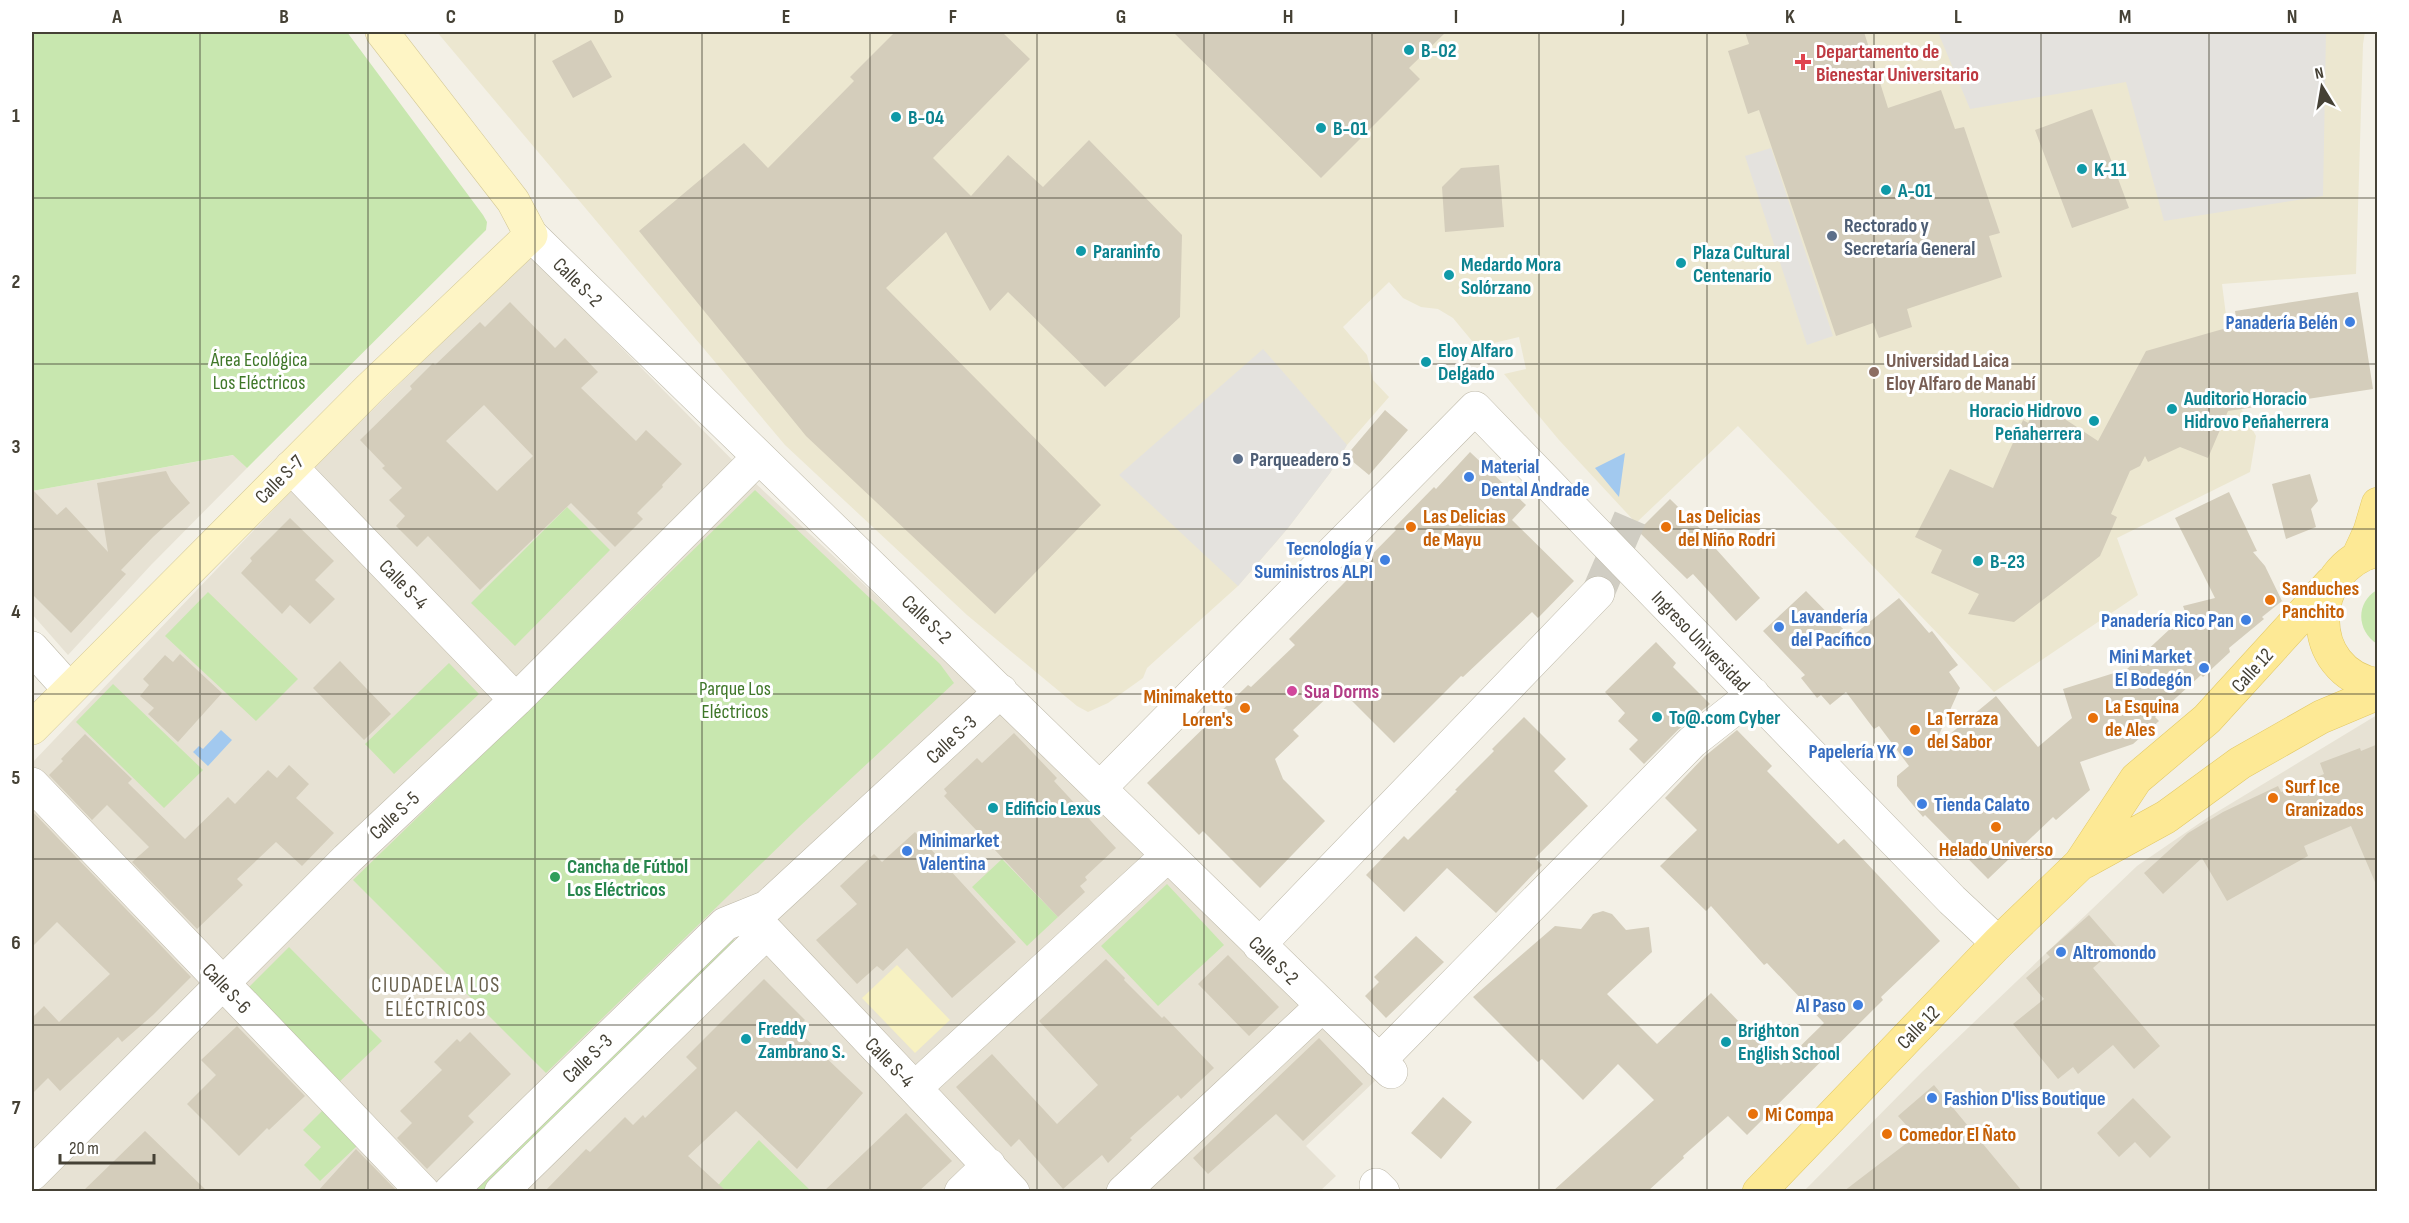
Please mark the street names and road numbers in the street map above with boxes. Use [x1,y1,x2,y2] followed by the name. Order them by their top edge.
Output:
[548,253,607,312] street label: Calle S-2
[250,450,309,509] street label: Calle S-7
[374,555,433,615] street label: Calle S-4
[1646,586,1754,697] street label: Ingreso Universidad
[896,590,956,649] street label: Calle S-2
[2227,644,2279,698] street label: Calle 12
[921,710,982,769] street label: Calle S-3
[365,787,425,845] street label: Calle S-5
[1243,931,1303,990] street label: Calle S-2
[197,958,256,1019] street label: Calle S-6
[1892,1001,1945,1054] street label: Calle 12
[558,1029,618,1088] street label: Calle S-3
[860,1033,919,1093] street label: Calle S-4

